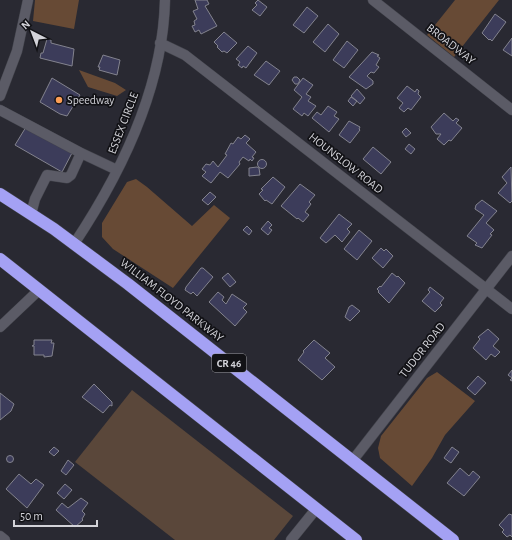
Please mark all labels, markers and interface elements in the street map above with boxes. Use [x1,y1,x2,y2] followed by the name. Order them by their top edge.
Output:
[12,12,52,52] north arrow
[19,18,32,32] text: N
[424,21,478,67] street label: BROADWAY
[106,90,140,156] street label: ESSEX CIRCLE
[67,94,114,107] place label: Speedway
[54,95,64,105] marker: Speedway
[307,130,385,196] street label: HOUNSLOW ROAD
[118,256,226,344] street label: WILLIAM FLOYD PARKWAY
[397,320,447,380] street label: TUDOR ROAD
[212,354,246,372] road number: CR 46
[14,502,97,528] scale bar
[20,510,43,522] text: 50 m

